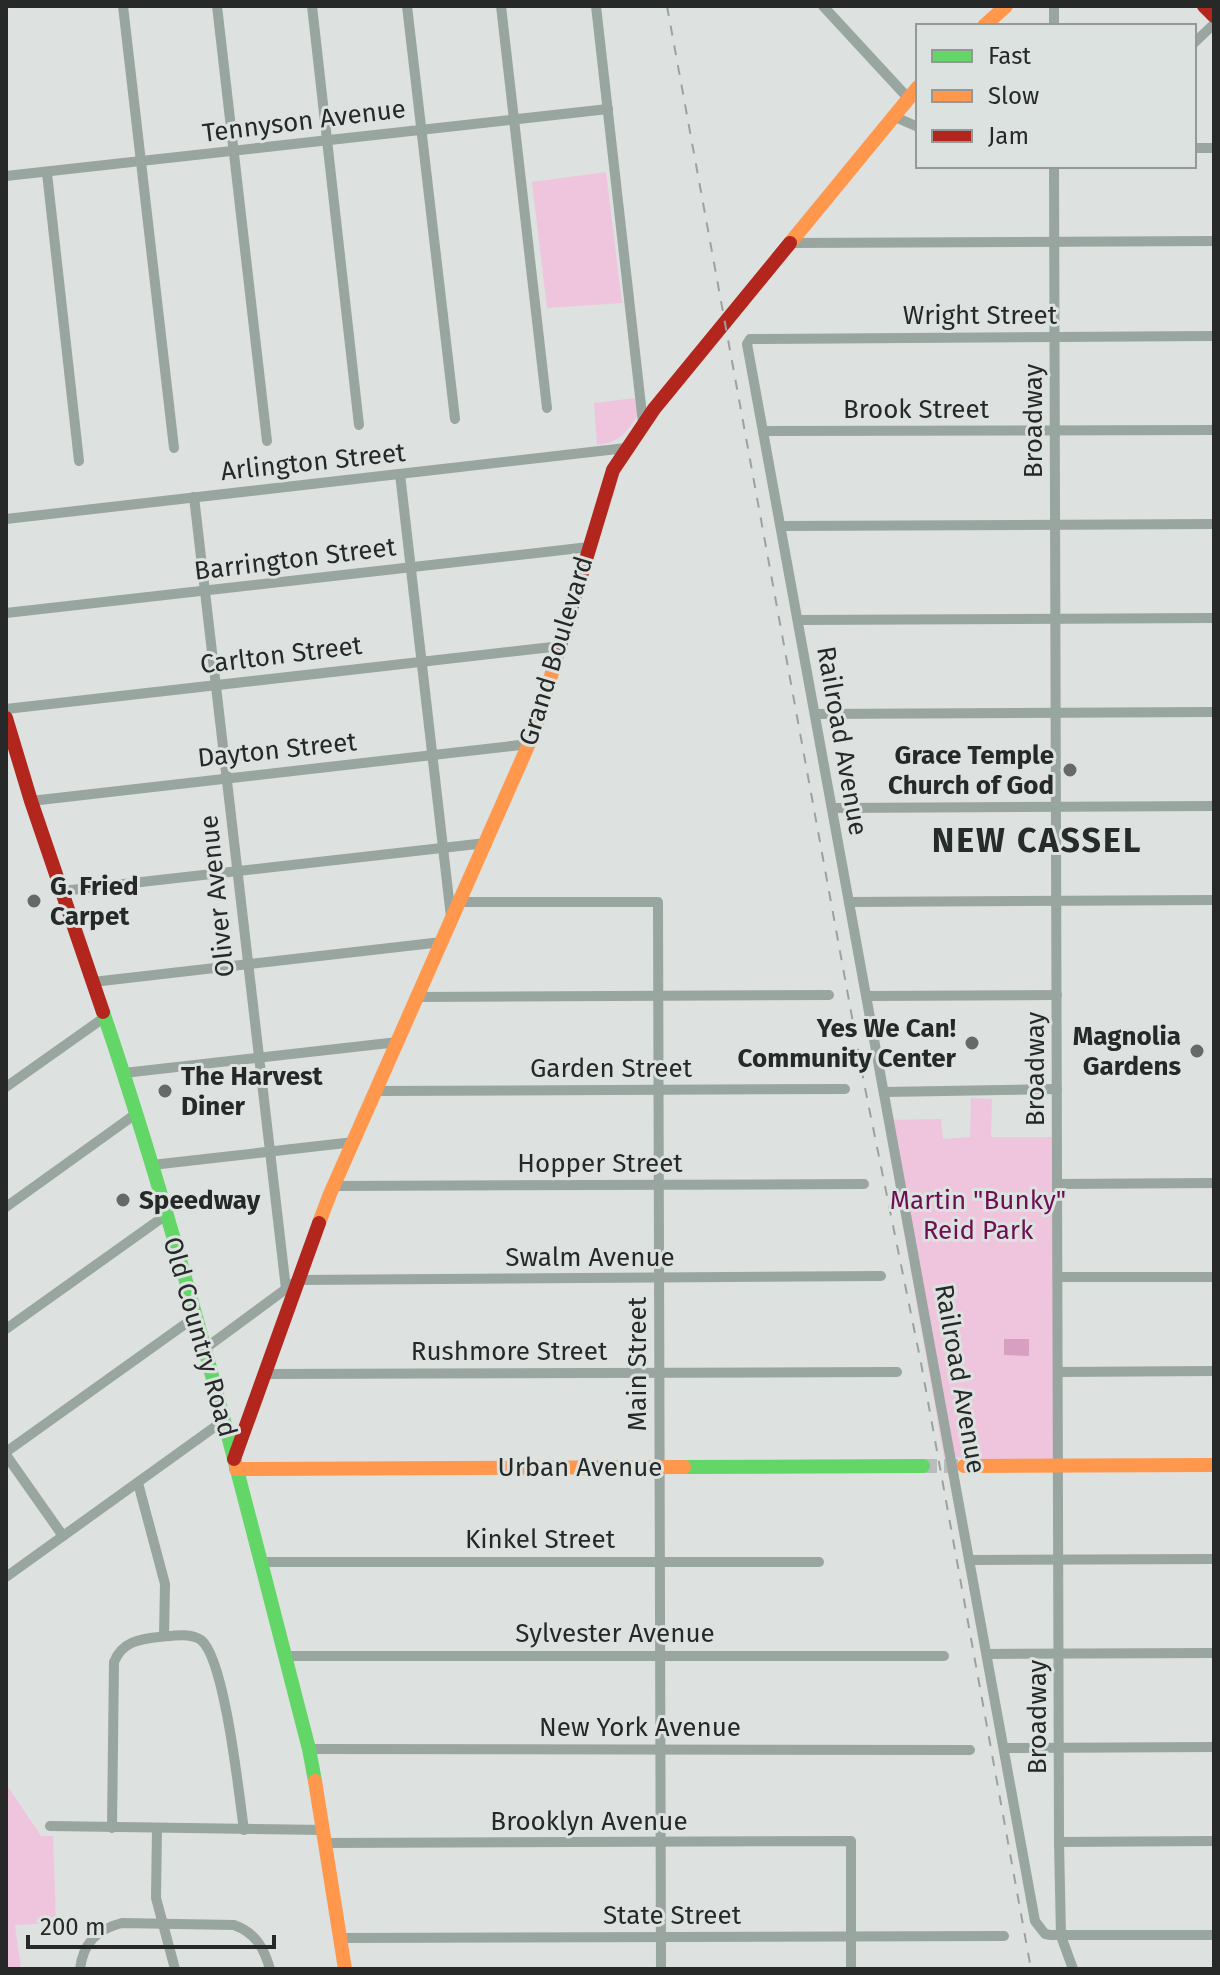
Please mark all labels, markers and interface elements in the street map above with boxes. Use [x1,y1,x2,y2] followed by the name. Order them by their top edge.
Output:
[916,24,1196,168] legend
[988,42,1031,70] text: Fast
[988,82,1039,110] text: Slow
[200,93,408,149] street label: Tennyson Avenue
[988,122,1029,150] text: Jam
[903,300,1058,331] street label: Wright Street
[1018,364,1049,478] street label: Broadway
[843,394,990,425] street label: Brook Street
[219,437,407,487] street label: Arlington Street
[192,531,398,587] street label: Barrington Street
[512,553,600,749] street label: Grand Boulevard
[198,630,364,680] street label: Carlton Street
[810,644,874,838] street label: Railroad Avenue
[196,726,359,774] street label: Dayton Street
[888,740,1054,801] place label: Grace Temple Church of God
[1061,761,1079,779] marker: Grace Temple Church of God
[193,813,241,979] street label: Oliver Avenue
[932,820,1142,861] district label: NEW CASSEL
[50,871,139,932] place label: G. Fried Carpet
[25,892,43,910] marker: G. Fried Carpet
[1020,1012,1051,1126] street label: Broadway
[738,1013,957,1074] place label: Yes We Can! Community Center
[1073,1021,1181,1082] place label: Magnolia Gardens
[963,1034,981,1052] marker: Yes We Can! Community Center
[1188,1042,1206,1060] marker: Magnolia Gardens
[530,1053,693,1084] street label: Garden Street
[181,1061,324,1122] place label: The Harvest Diner
[156,1082,174,1100] marker: The Harvest Diner
[517,1148,683,1179] street label: Hopper Street
[139,1185,261,1216] place label: Speedway
[890,1185,1066,1246] park label: Martin "Bunky" Reid Park
[114,1191,132,1209] marker: Speedway
[157,1233,243,1441] street label: Old Country Road
[505,1242,675,1273] street label: Swalm Avenue
[928,1282,992,1476] street label: Railroad Avenue
[622,1296,653,1431] street label: Main Street
[411,1336,608,1367] street label: Rushmore Street
[498,1452,663,1483] street label: Urban Avenue
[465,1524,616,1555] street label: Kinkel Street
[515,1618,715,1649] street label: Sylvester Avenue
[1022,1660,1053,1774] street label: Broadway
[539,1712,741,1743] street label: New York Avenue
[490,1806,688,1837] street label: Brooklyn Avenue
[28,1899,274,1949] scale bar
[603,1900,742,1931] street label: State Street
[40,1913,106,1941] text: 200 m

